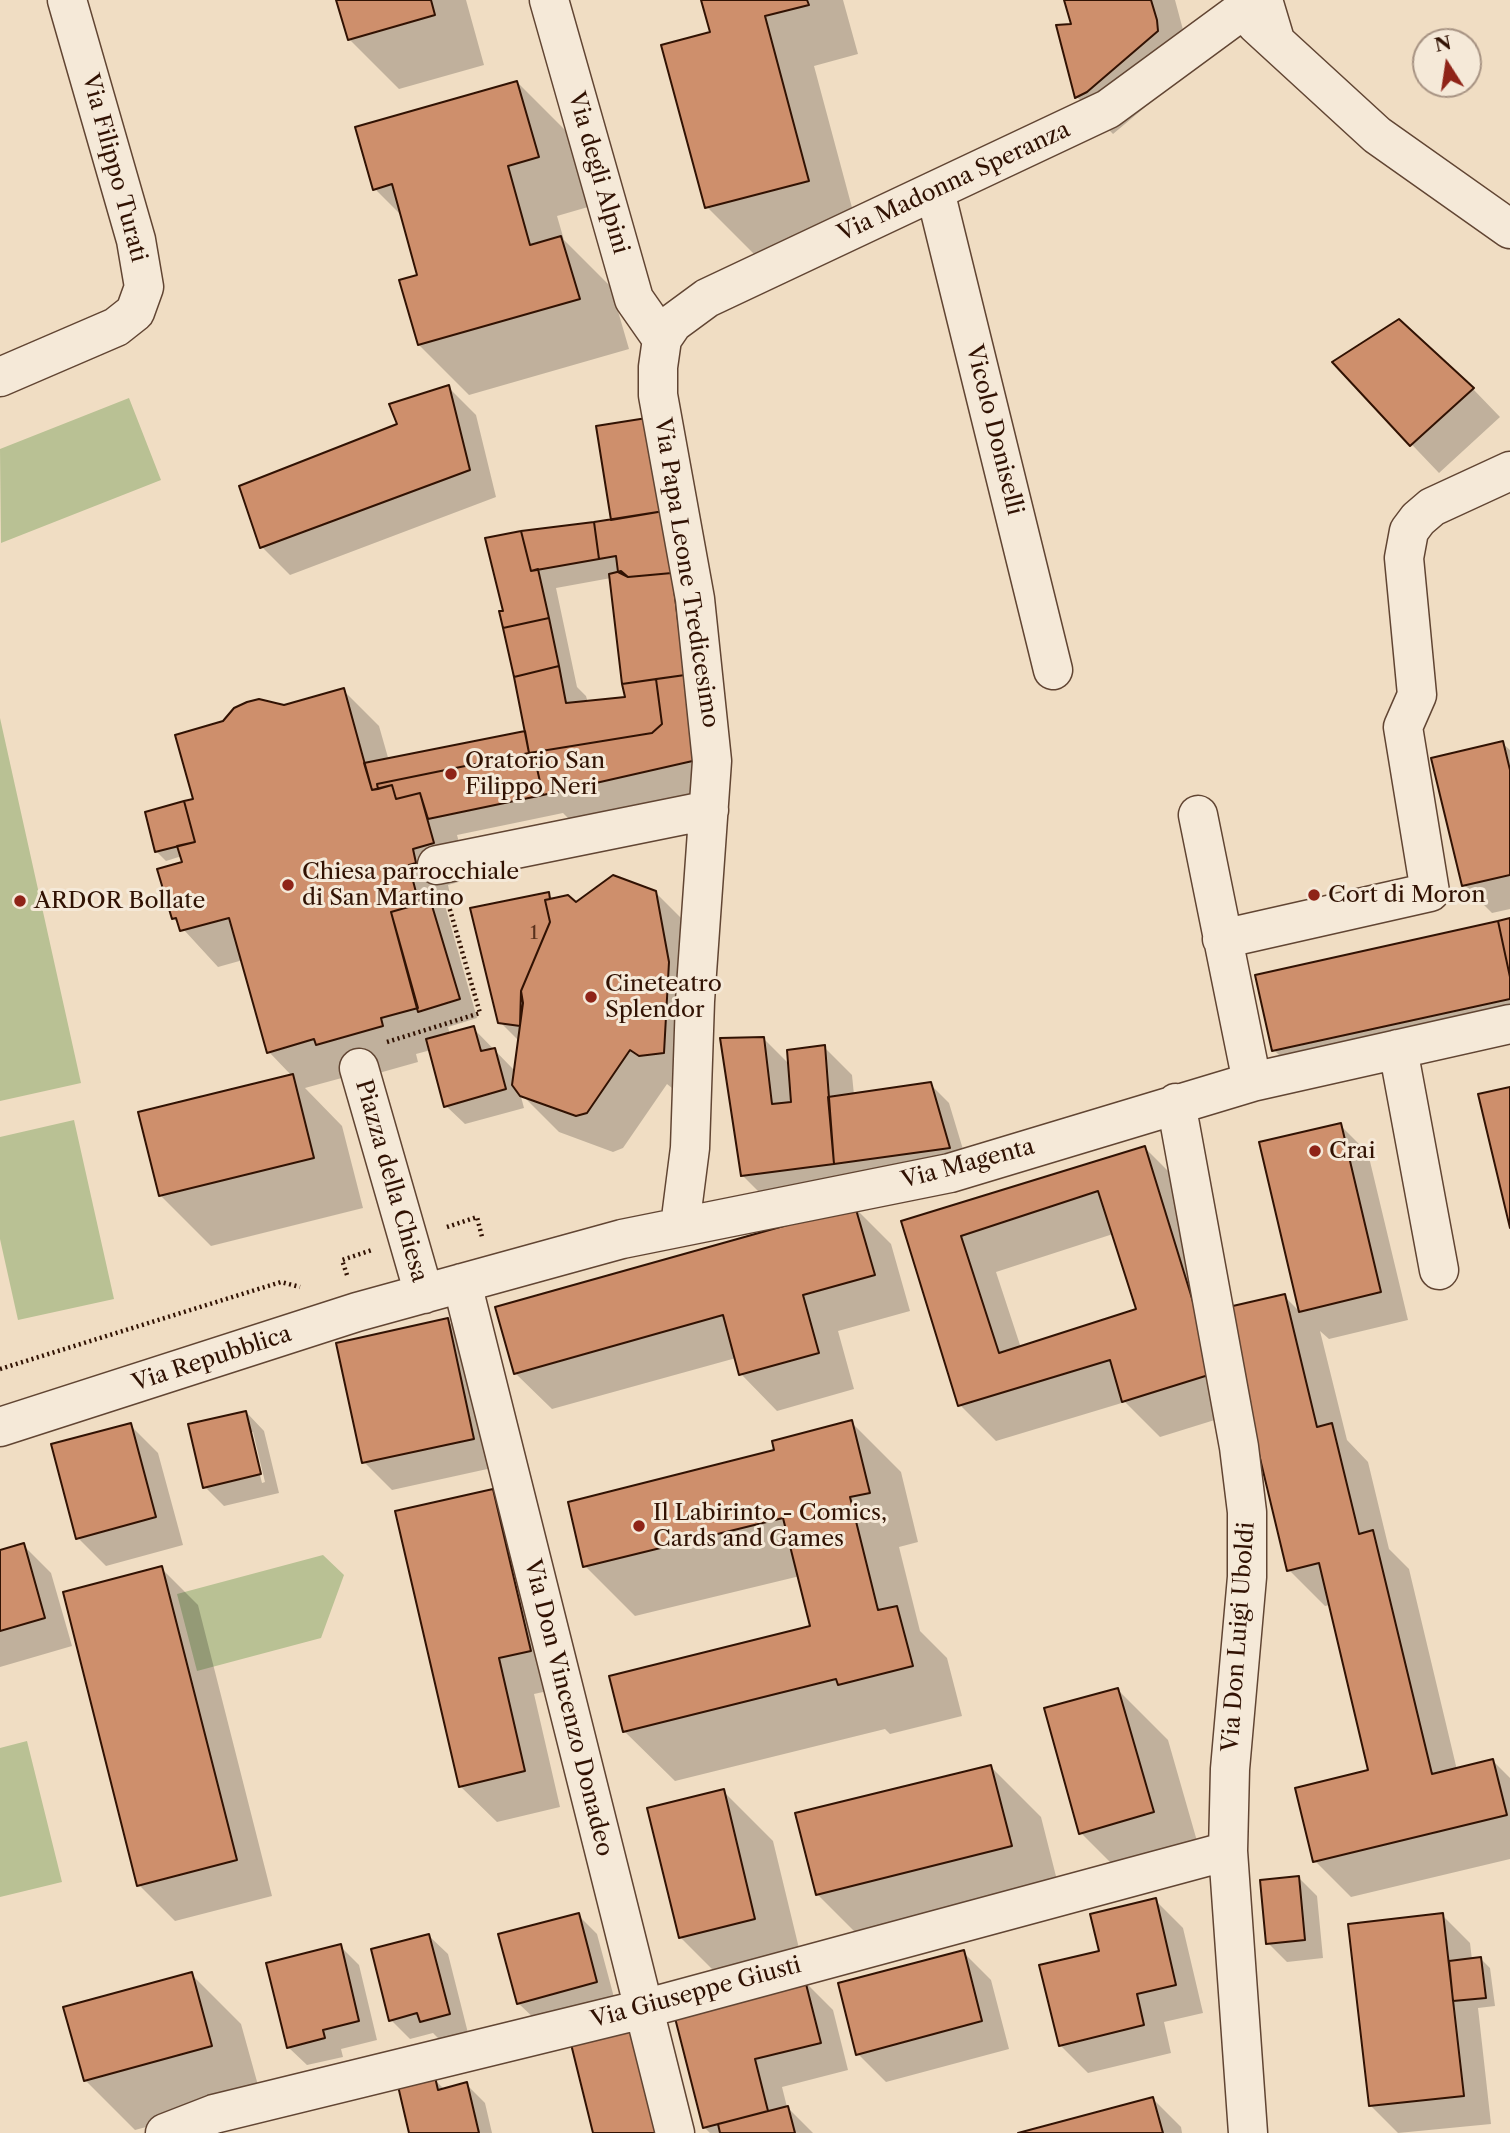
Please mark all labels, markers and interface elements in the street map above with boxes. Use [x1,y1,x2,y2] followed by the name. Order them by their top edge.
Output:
[1412,28,1482,98] north arrow
[1432,31,1453,57] text: N
[76,71,152,265] street label: Via Filippo Turati
[562,89,634,257] street label: Via degli Alpini
[834,116,1074,248] street label: Via Madonna Speranza
[959,342,1029,518] street label: Vicolo Doniselli
[648,416,724,730] street label: Via Papa Leone Tredicesimo
[465,747,605,801] place label: Oratorio San Filippo Neri
[443,766,459,782] marker: Oratorio San Filippo Neri
[302,858,519,912] place label: Chiesa parrocchiale di San Martino
[280,877,296,893] marker: Chiesa parrocchiale di San Martino
[1328,881,1486,909] place label: Cort di Moron
[34,887,205,915] place label: ARDOR Bollate
[1306,887,1322,903] marker: Cort di Moron
[12,893,28,909] marker: ARDOR Bollate
[530,923,538,945] house number: 1
[605,970,722,1024] place label: Cineteatro Splendor
[583,989,599,1005] marker: Cineteatro Splendor
[349,1077,433,1285] street label: Piazza della Chiesa
[898,1133,1038,1195] street label: Via Magenta
[1329,1137,1375,1165] place label: Crai
[1307,1143,1323,1159] marker: Crai
[129,1320,295,1398] street label: Via Repubblica
[653,1499,887,1553] place label: Il Labirinto - Comics, Cards and Games
[631,1518,647,1534] marker: Il Labirinto - Comics, Cards and Games
[1217,1521,1261,1753] street label: Via Don Luigi Uboldi
[518,1557,618,1859] street label: Via Don Vincenzo Donadeo
[588,1952,804,2034] street label: Via Giuseppe Giusti

